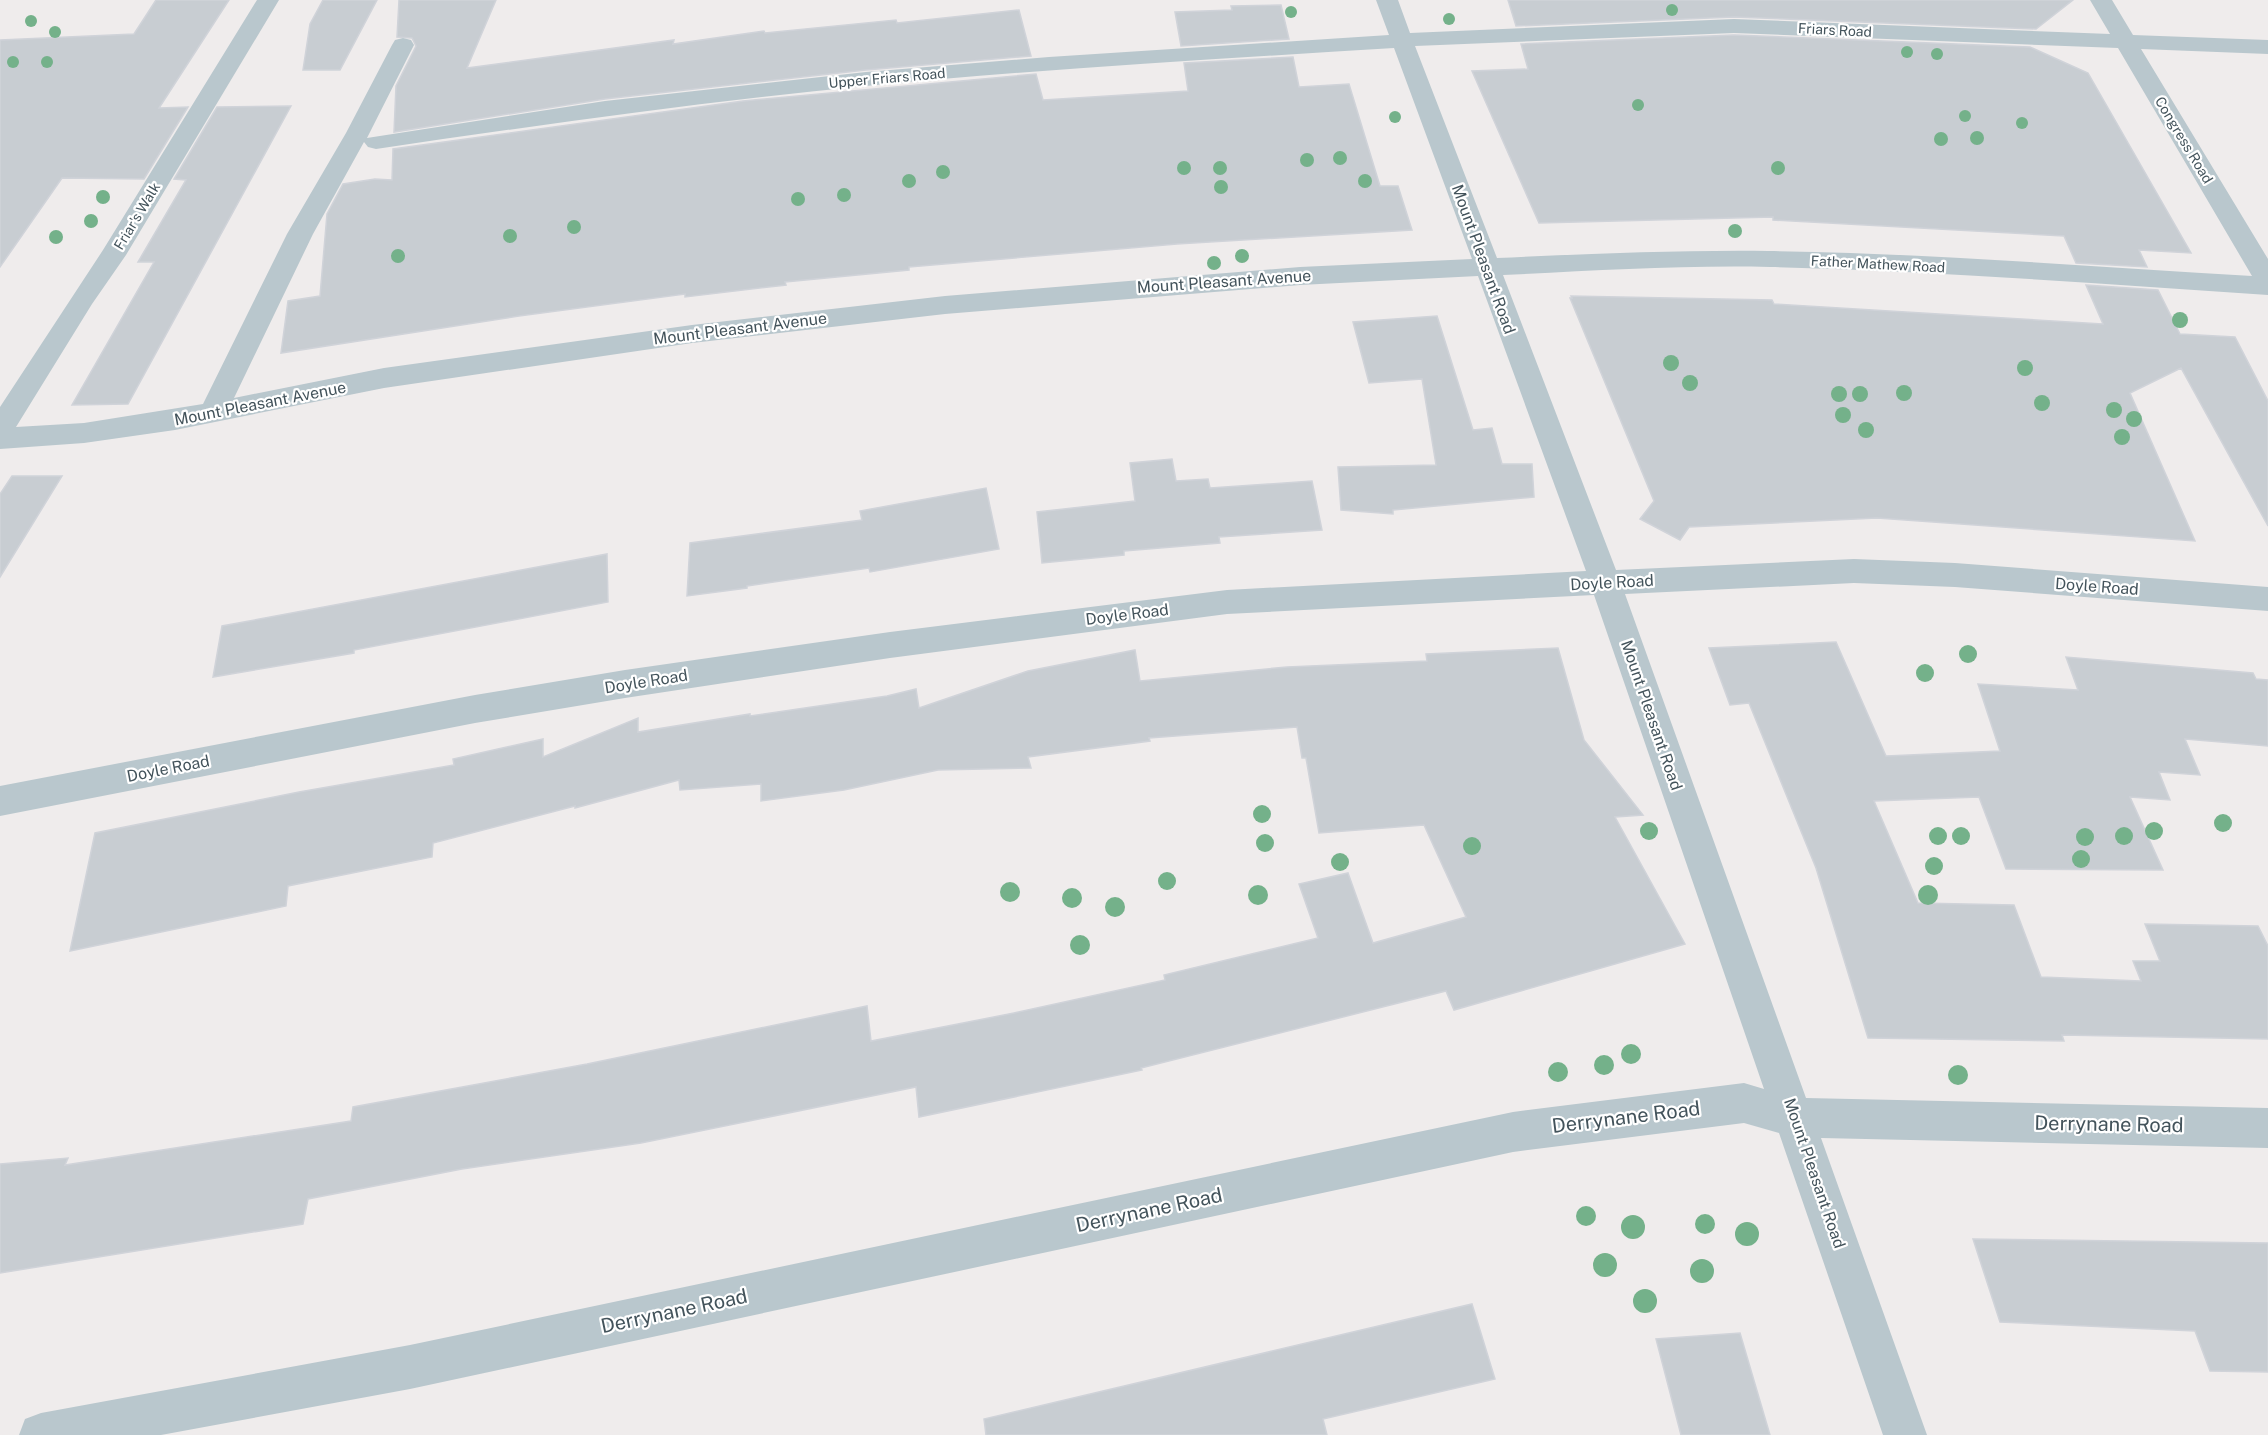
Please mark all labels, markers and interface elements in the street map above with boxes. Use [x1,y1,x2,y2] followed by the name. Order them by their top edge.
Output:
[1798,20,1872,40] street label: Friars Road
[828,65,946,91] street label: Upper Friars Road
[2152,94,2216,186] street label: Congress Road
[111,179,163,253] street label: Friar's Walk
[1448,182,1519,337] street label: Mount Pleasant Road
[1810,252,1946,276] street label: Father Mathew Road
[1136,266,1312,297] street label: Mount Pleasant Avenue
[652,308,828,349] street label: Mount Pleasant Avenue
[173,377,348,429] street label: Mount Pleasant Avenue
[1570,571,1654,594] street label: Doyle Road
[2055,574,2139,599] street label: Doyle Road
[1084,600,1170,629] street label: Doyle Road
[1617,638,1686,793] street label: Mount Pleasant Road
[603,666,689,697] street label: Doyle Road
[125,751,211,786] street label: Doyle Road
[1550,1096,1702,1138] street label: Derrynane Road
[1780,1096,1849,1251] street label: Mount Pleasant Road
[2034,1111,2184,1137] street label: Derrynane Road
[1073,1183,1225,1237] street label: Derrynane Road
[598,1284,750,1338] street label: Derrynane Road

